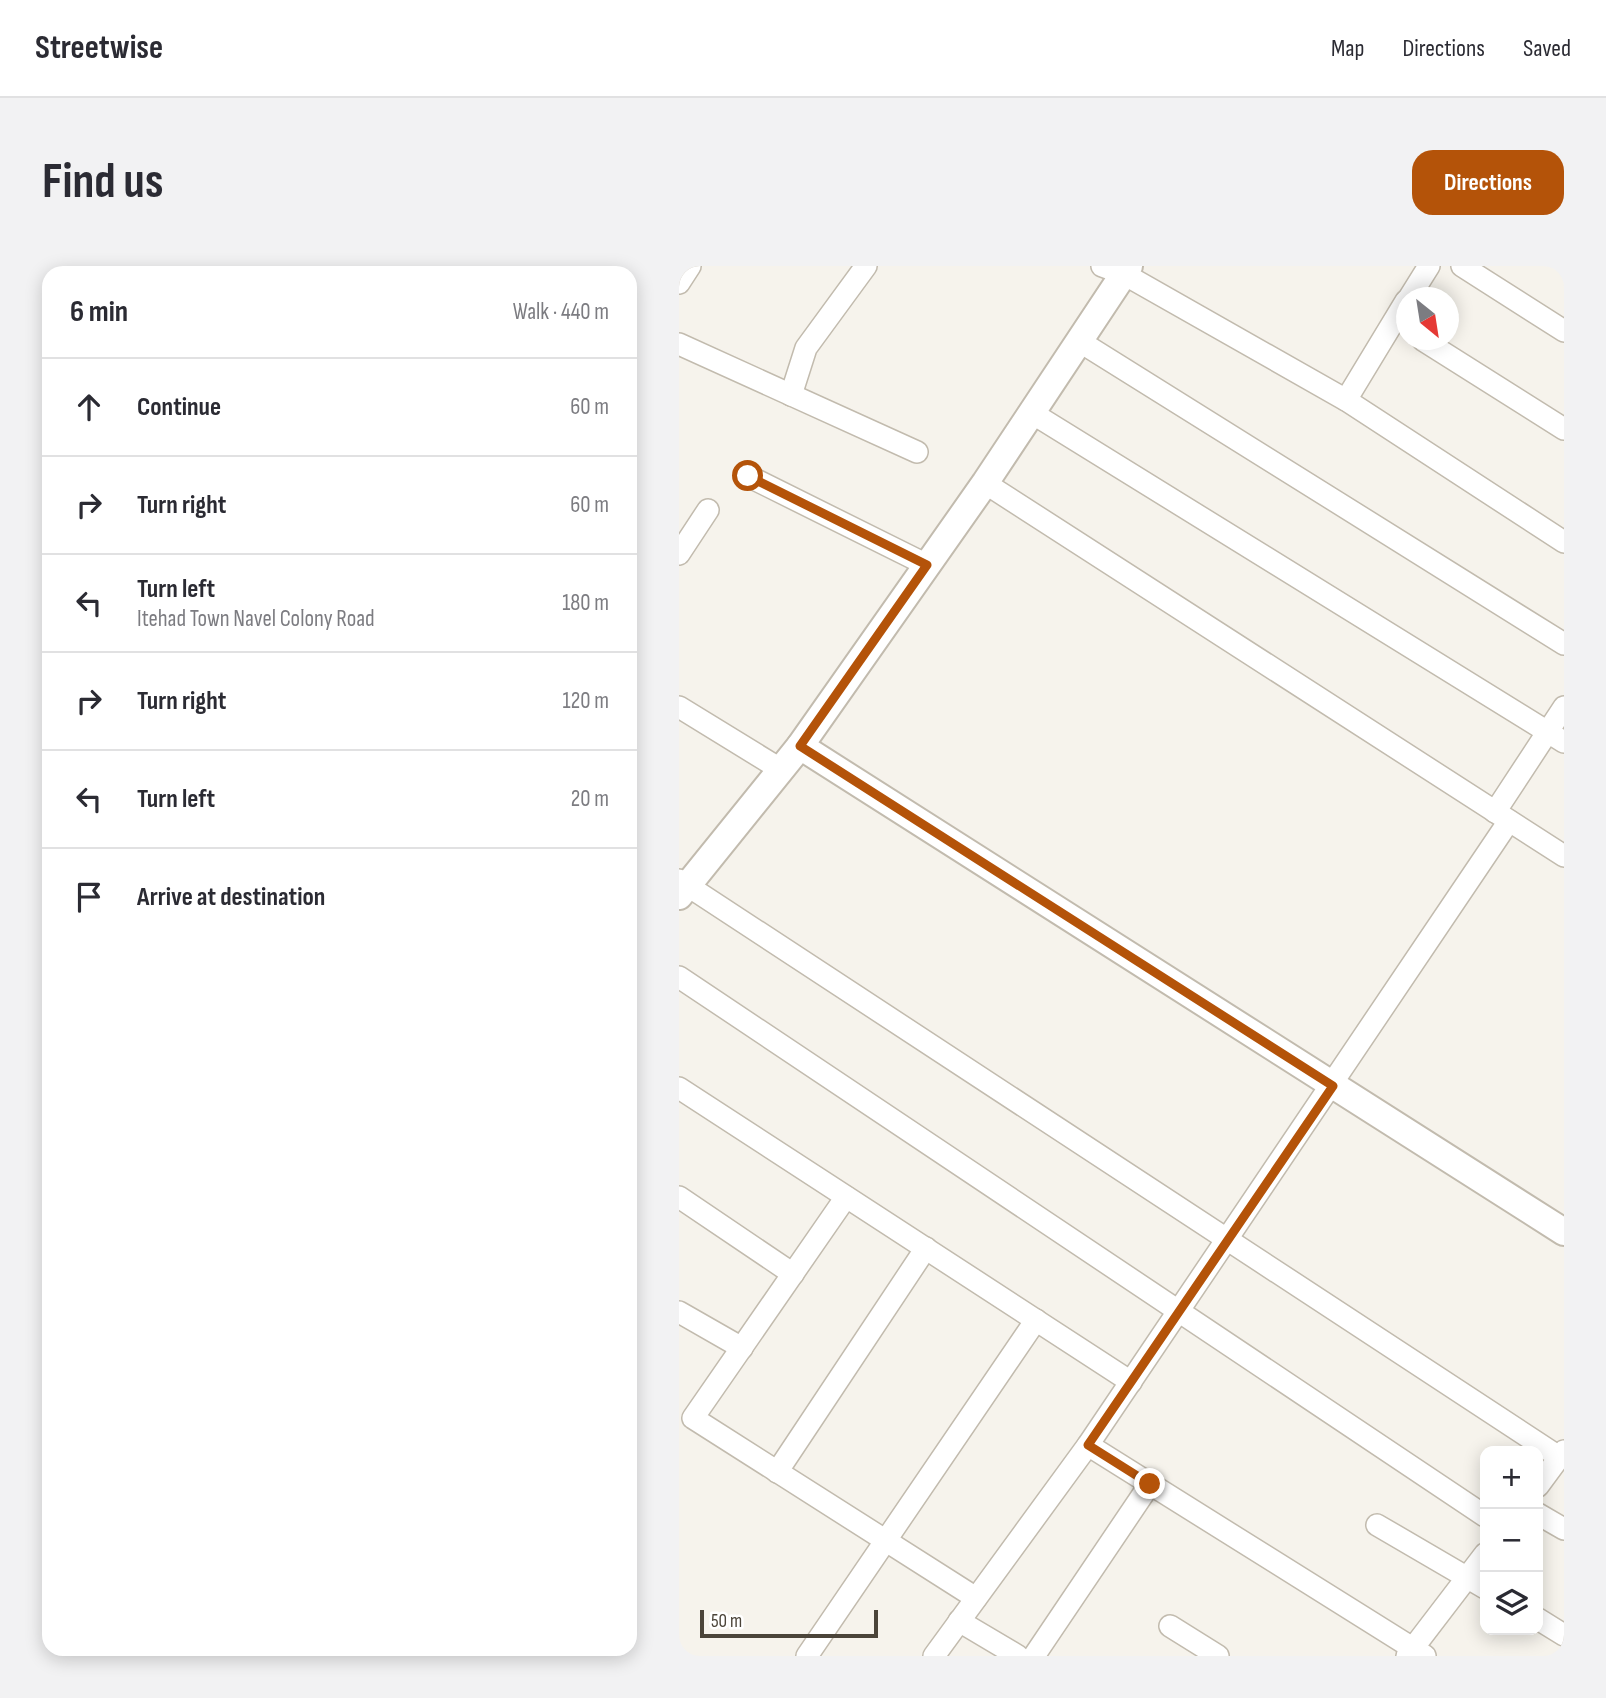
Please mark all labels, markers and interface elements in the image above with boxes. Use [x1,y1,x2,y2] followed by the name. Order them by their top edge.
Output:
[35,28,163,68] text: Streetwise
[1331,34,1364,63] text: Map
[1402,34,1485,63] text: Directions
[1523,34,1571,63] text: Saved
[1412,150,1564,215] button: Directions
[42,153,164,212] text: Find us
[1396,287,1459,350] north arrow
[70,294,128,330] text: 6 min
[513,298,609,326] text: Walk · 440 m
[70,388,108,426] icon: ahead
[137,392,221,423] text: Continue
[570,393,609,421] text: 60 m
[732,460,763,491] route start
[70,486,108,524] icon: right
[137,490,226,521] text: Turn right
[570,491,609,519] text: 60 m
[137,574,215,605] text: Turn left
[70,584,108,622] icon: left
[562,589,609,617] text: 180 m
[137,605,375,633] text: Itehad Town Navel Colony Road
[70,682,108,720] icon: right
[137,686,226,717] text: Turn right
[563,687,609,715] text: 120 m
[70,780,108,818] icon: left
[137,784,215,815] text: Turn left
[571,785,609,813] text: 20 m
[70,878,108,916] icon: arrive
[137,882,325,913] text: Arrive at destination
[1480,1446,1543,1635] map controls
[1480,1446,1543,1509] button: +
[1134,1468,1165,1499] route end
[1480,1509,1543,1572] button: −
[1480,1572,1543,1635] button: layers
[700,1607,879,1639] scale bar
[711,1610,742,1633] text: 50 m

